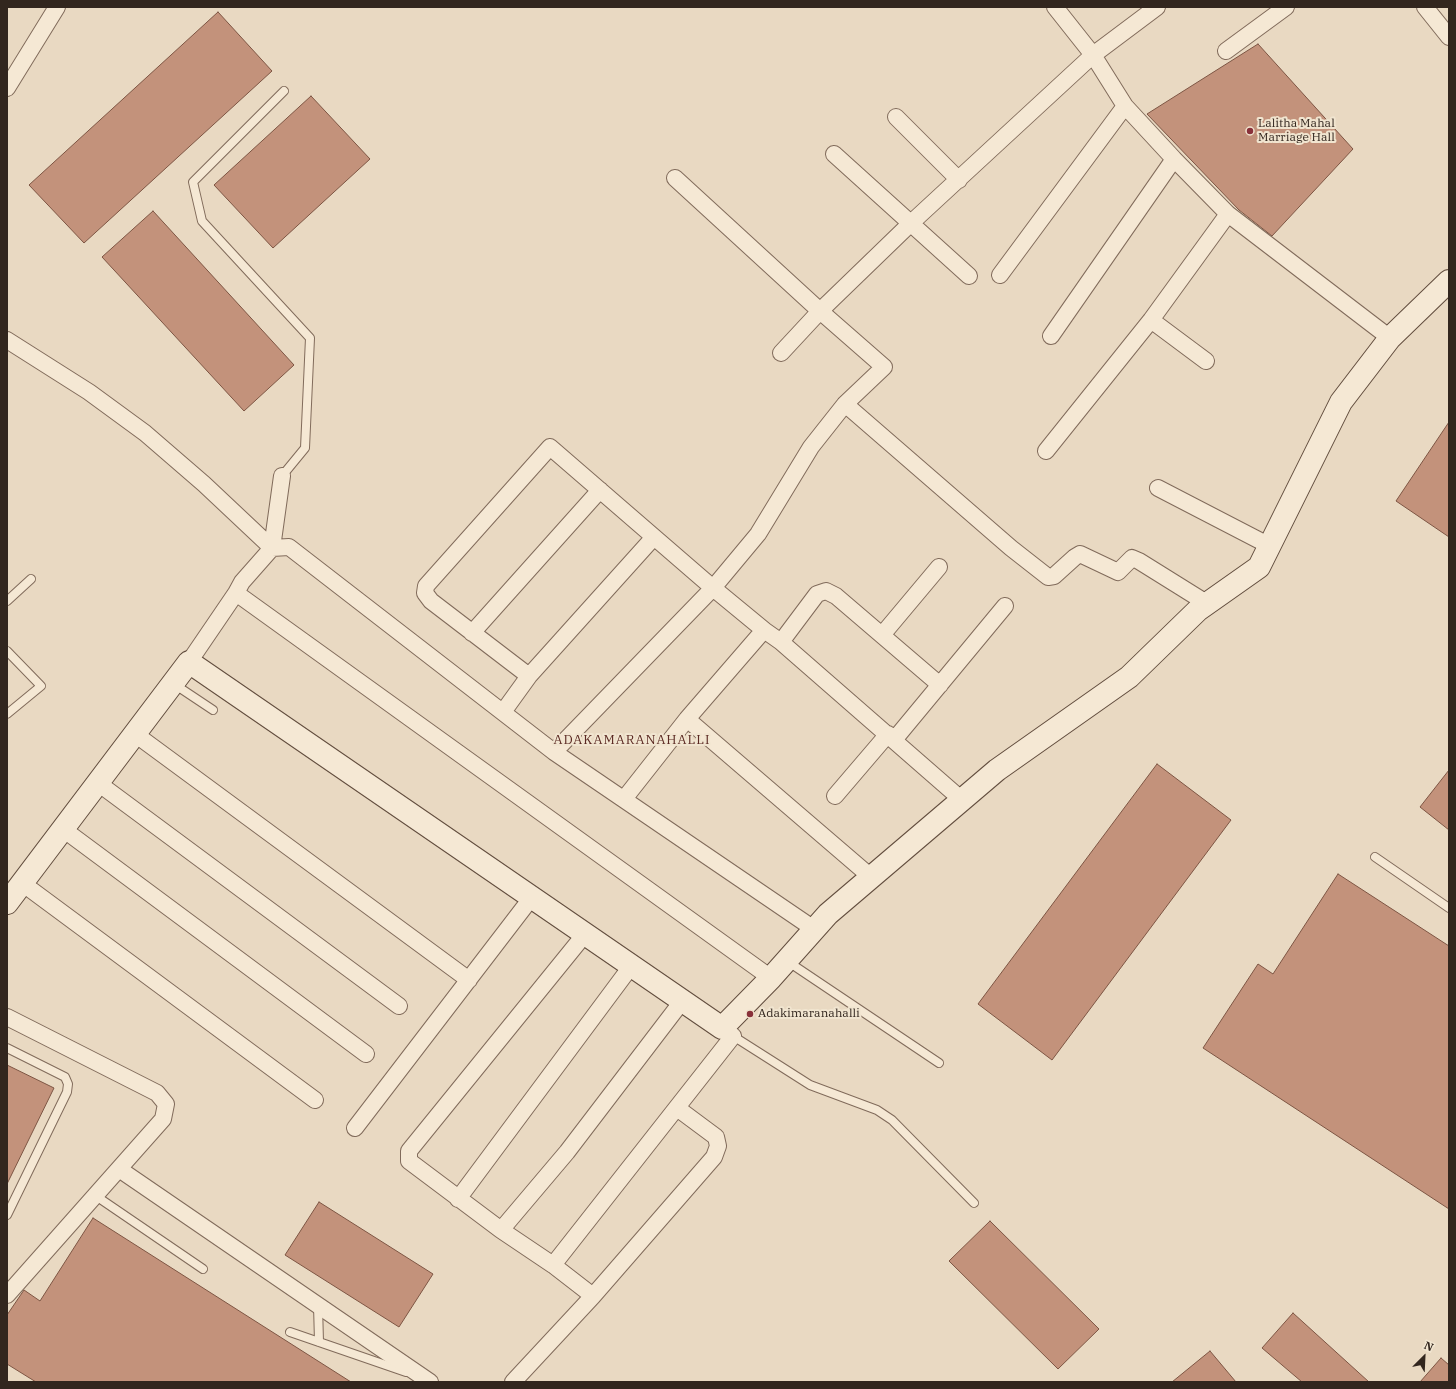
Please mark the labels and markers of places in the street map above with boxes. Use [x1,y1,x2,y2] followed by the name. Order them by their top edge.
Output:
[1258,117,1335,145] place label: Lalitha Mahal Marriage Hall
[1245,126,1255,136] marker: Lalitha Mahal Marriage Hall
[758,1007,860,1021] place label: Adakimaranahalli
[745,1009,755,1019] marker: Adakimaranahalli

